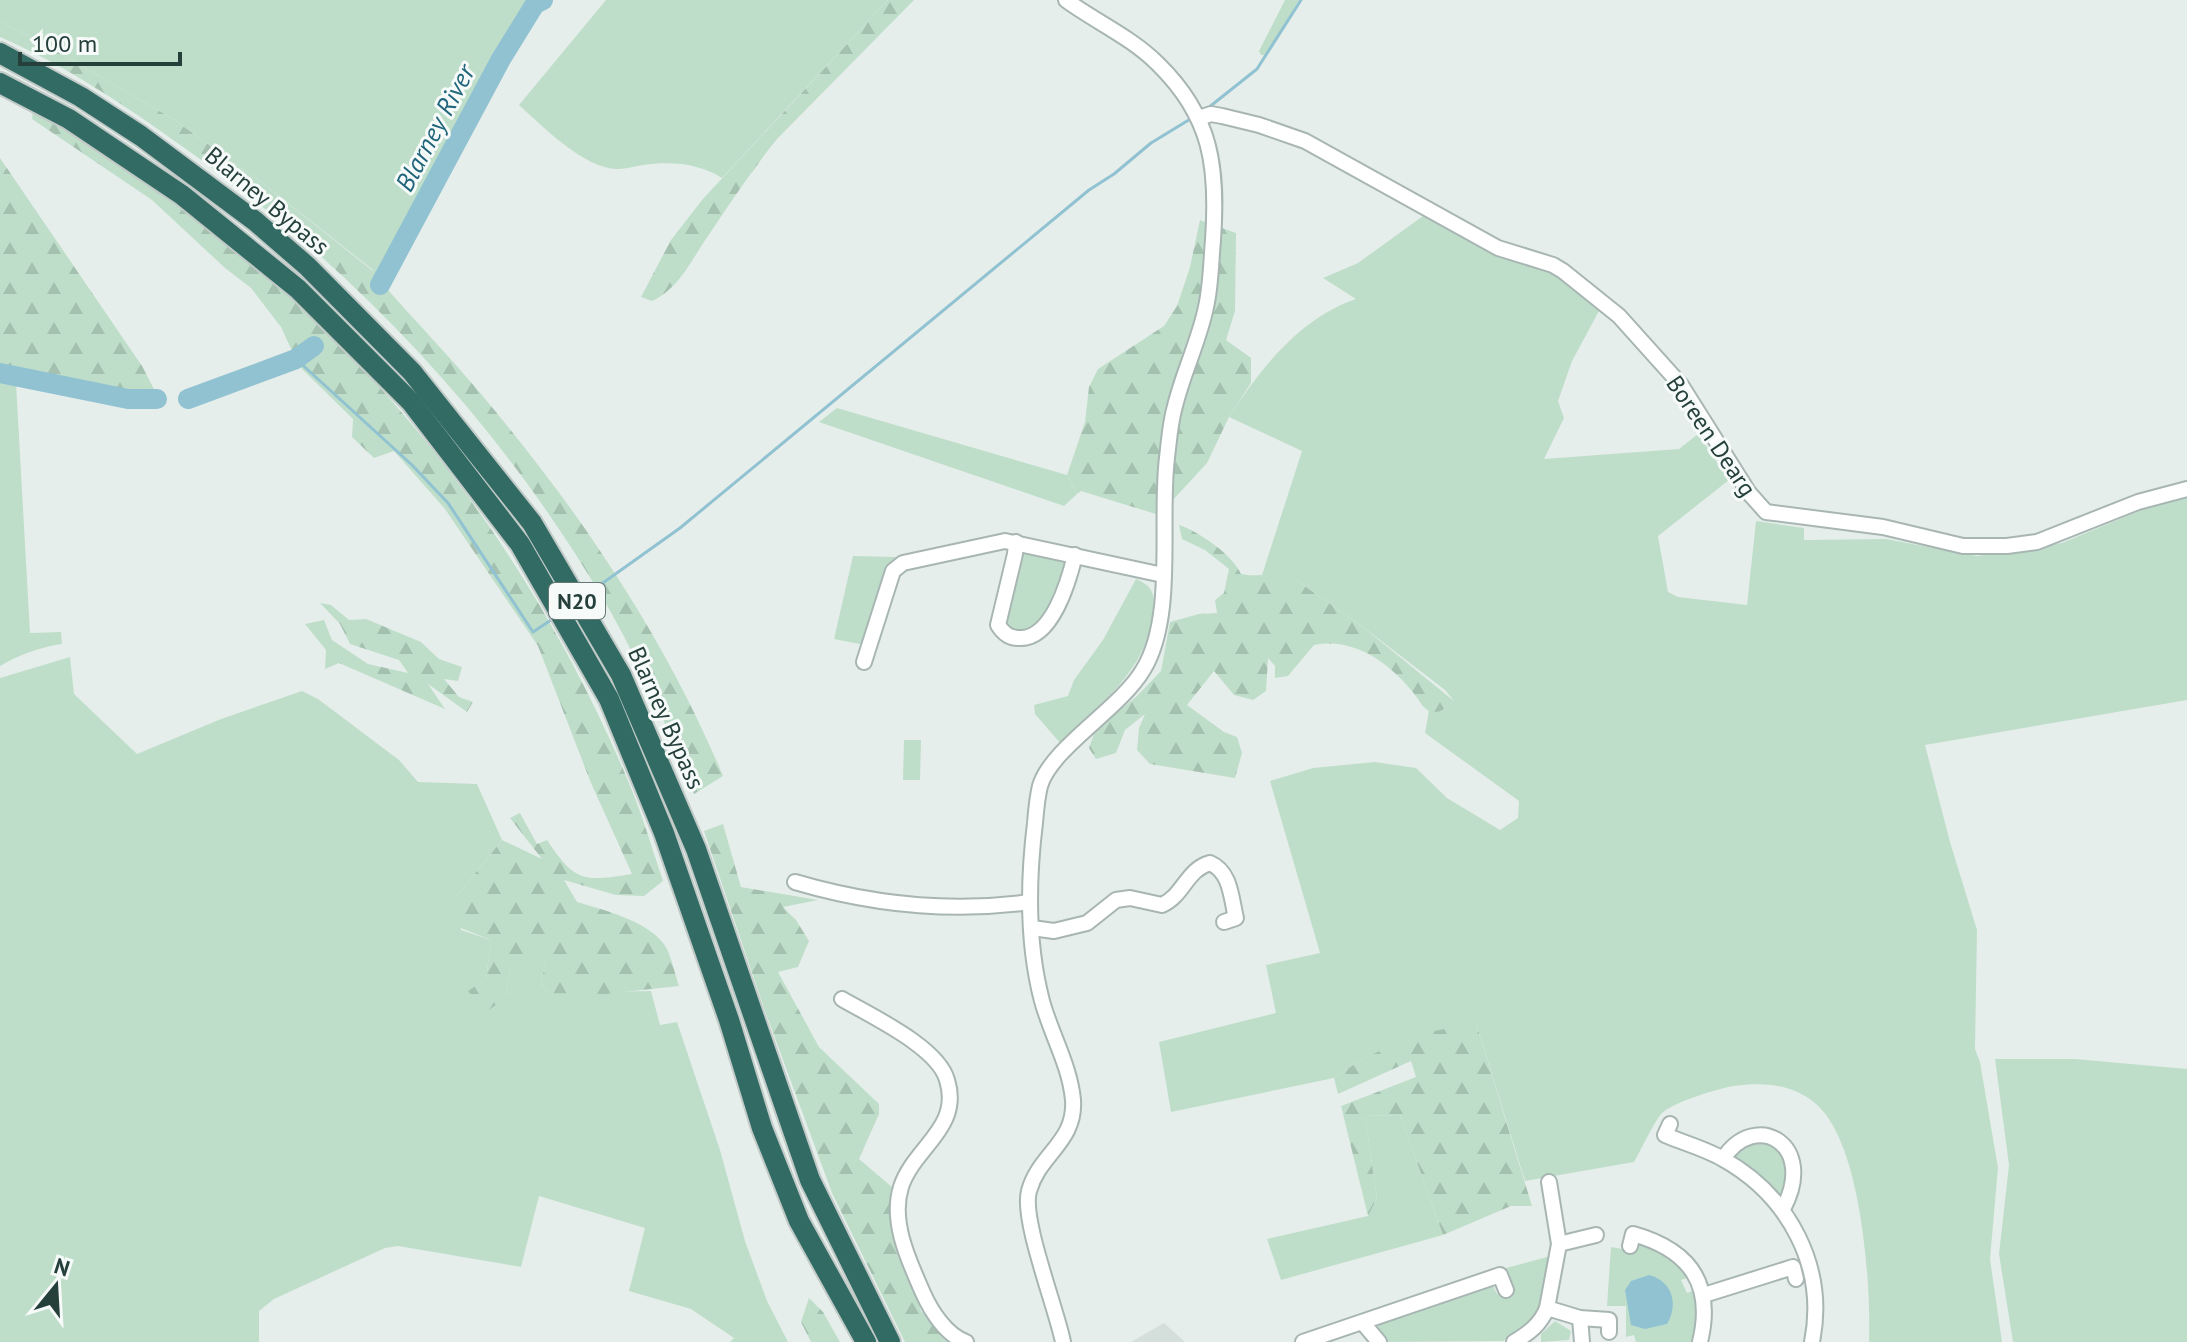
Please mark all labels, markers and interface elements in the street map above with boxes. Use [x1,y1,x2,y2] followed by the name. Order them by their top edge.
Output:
[20,16,180,66] scale bar
[32,28,97,59] text: 100 m
[387,57,482,197] water label: Blarney River
[199,140,336,262] street label: Blarney Bypass
[1660,369,1763,502] street label: Boreen Dearg
[549,583,605,619] road number: N20
[621,642,712,794] street label: Blarney Bypass
[16,1246,96,1326] north arrow
[51,1251,73,1283] text: N

